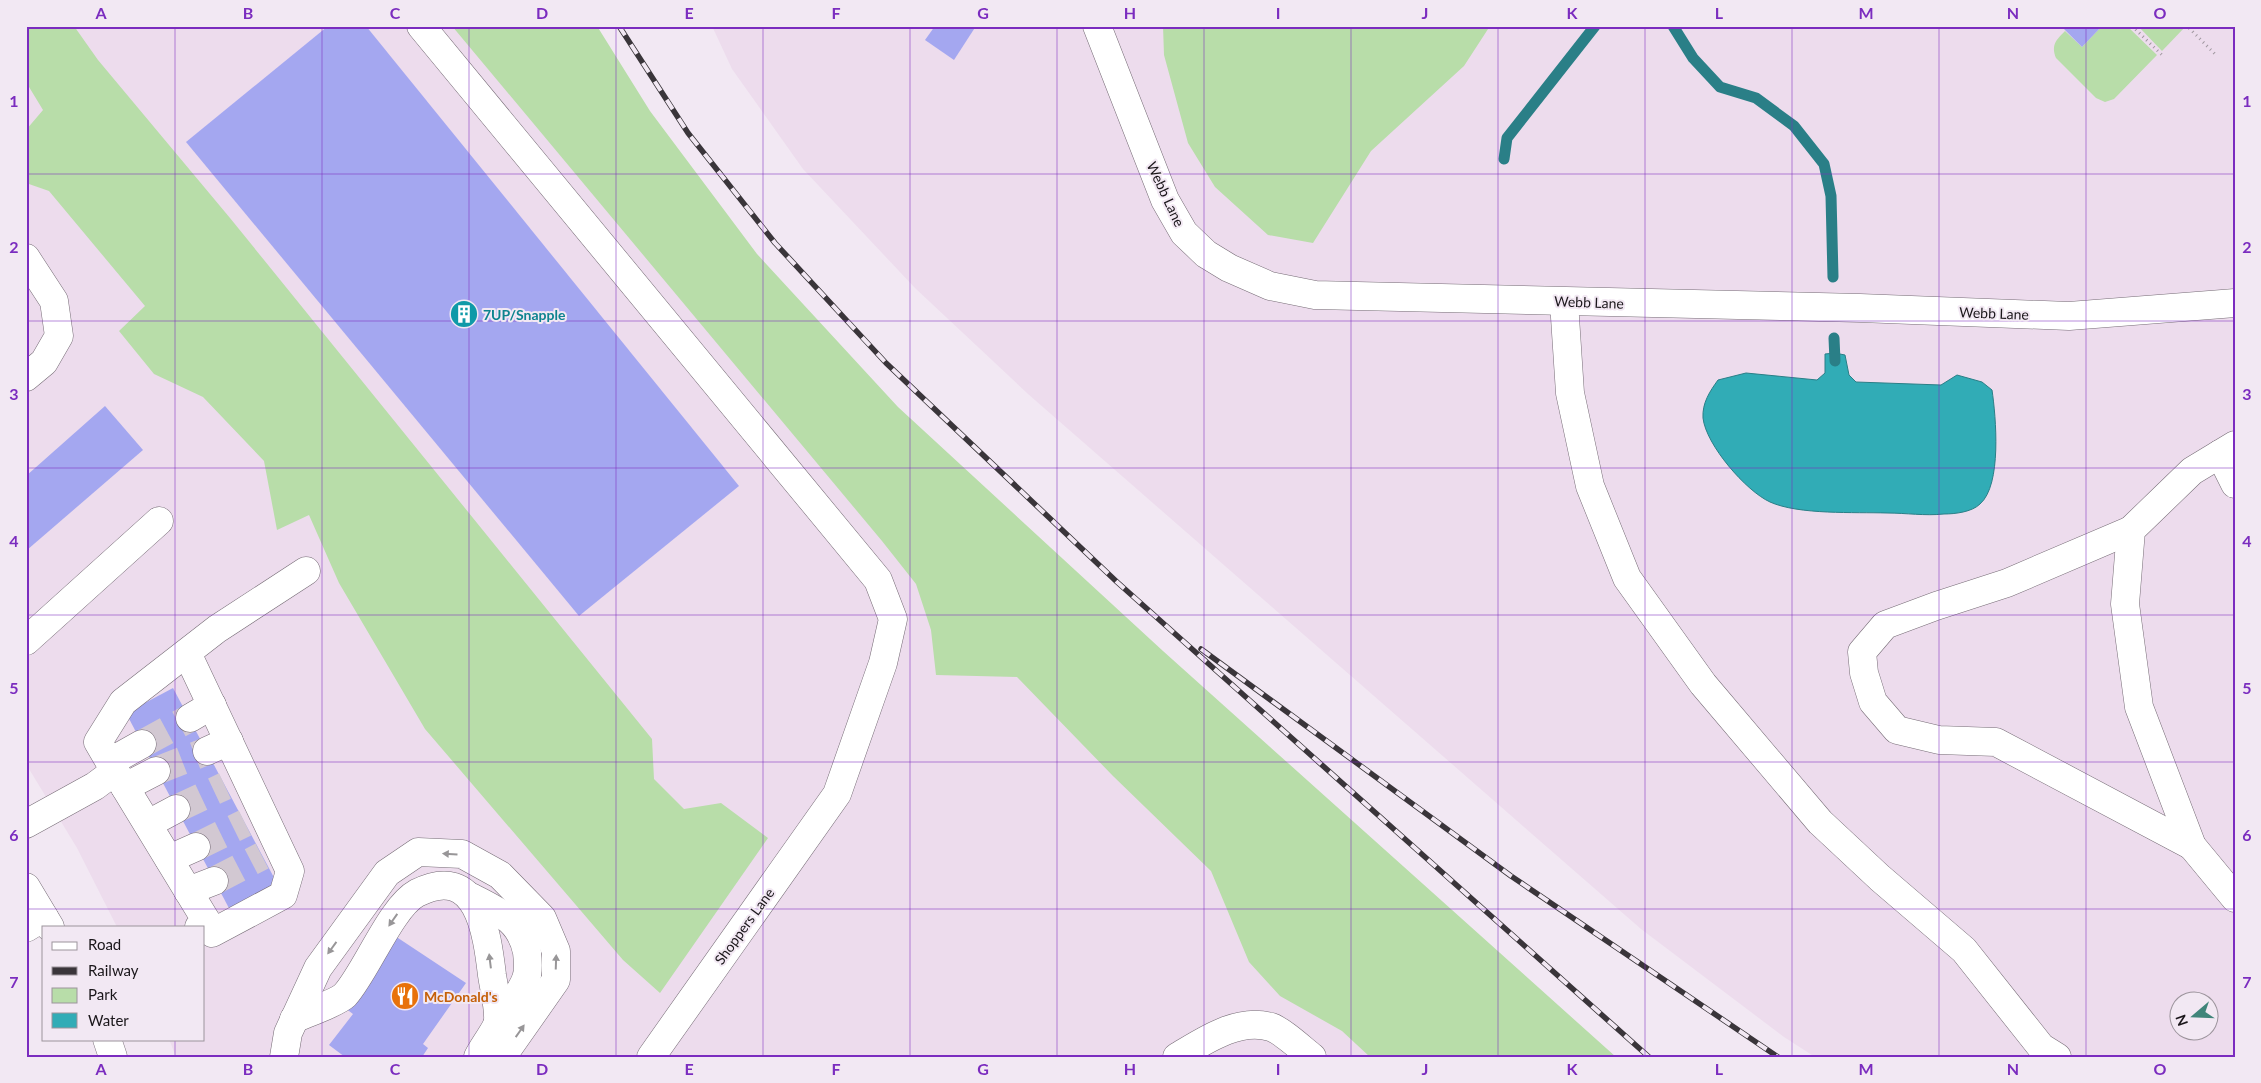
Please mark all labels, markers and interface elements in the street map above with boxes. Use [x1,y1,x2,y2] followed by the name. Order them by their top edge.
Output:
[94,3,107,22] text: A
[243,3,253,22] text: B
[390,3,401,22] text: C
[536,3,548,22] text: D
[684,3,694,22] text: E
[831,3,841,22] text: F
[977,3,989,22] text: G
[1124,3,1136,22] text: H
[1276,3,1280,22] text: I
[1422,3,1428,22] text: J
[1567,3,1579,22] text: K
[1715,3,1724,22] text: L
[1858,3,1874,22] text: M
[2007,3,2019,22] text: N
[2154,3,2167,22] text: O
[9,91,19,110] text: 1
[2242,91,2252,110] text: 1
[1144,159,1188,229] street label: Webb Lane
[9,237,19,256] text: 2
[2242,237,2252,256] text: 2
[1554,292,1624,312] street label: Webb Lane
[449,299,479,329] building icon: 7UP/Snapple
[1959,303,2029,323] street label: Webb Lane
[483,306,566,323] place label: 7UP/Snapple
[9,384,19,403] text: 3
[2242,384,2252,403] text: 3
[9,531,19,550] text: 4
[2242,531,2252,550] text: 4
[9,678,19,697] text: 5
[2242,678,2252,697] text: 5
[9,825,19,844] text: 6
[2242,825,2252,844] text: 6
[442,849,458,857] one-way arrow
[711,884,777,968] street label: Shoppers Lane
[388,914,398,927] one-way arrow
[42,926,205,1040] legend
[88,935,121,953] text: Road
[327,941,337,955] one-way arrow
[486,953,494,969] one-way arrow
[552,954,560,970] one-way arrow
[88,961,139,979] text: Railway
[9,972,19,991] text: 7
[2242,972,2252,991] text: 7
[390,981,420,1011] restaurant icon: McDonald's
[88,985,118,1003] text: Park
[424,988,498,1005] place label: McDonald's
[2168,990,2218,1040] north arrow
[88,1011,129,1029] text: Water
[2171,1013,2191,1028] text: N
[515,1025,526,1038] one-way arrow
[94,1059,107,1078] text: A
[243,1059,253,1078] text: B
[390,1059,401,1078] text: C
[536,1059,548,1078] text: D
[684,1059,694,1078] text: E
[831,1059,841,1078] text: F
[977,1059,989,1078] text: G
[1124,1059,1136,1078] text: H
[1276,1059,1280,1078] text: I
[1422,1059,1428,1078] text: J
[1567,1059,1579,1078] text: K
[1715,1059,1724,1078] text: L
[1858,1059,1874,1078] text: M
[2007,1059,2019,1078] text: N
[2154,1059,2167,1078] text: O

